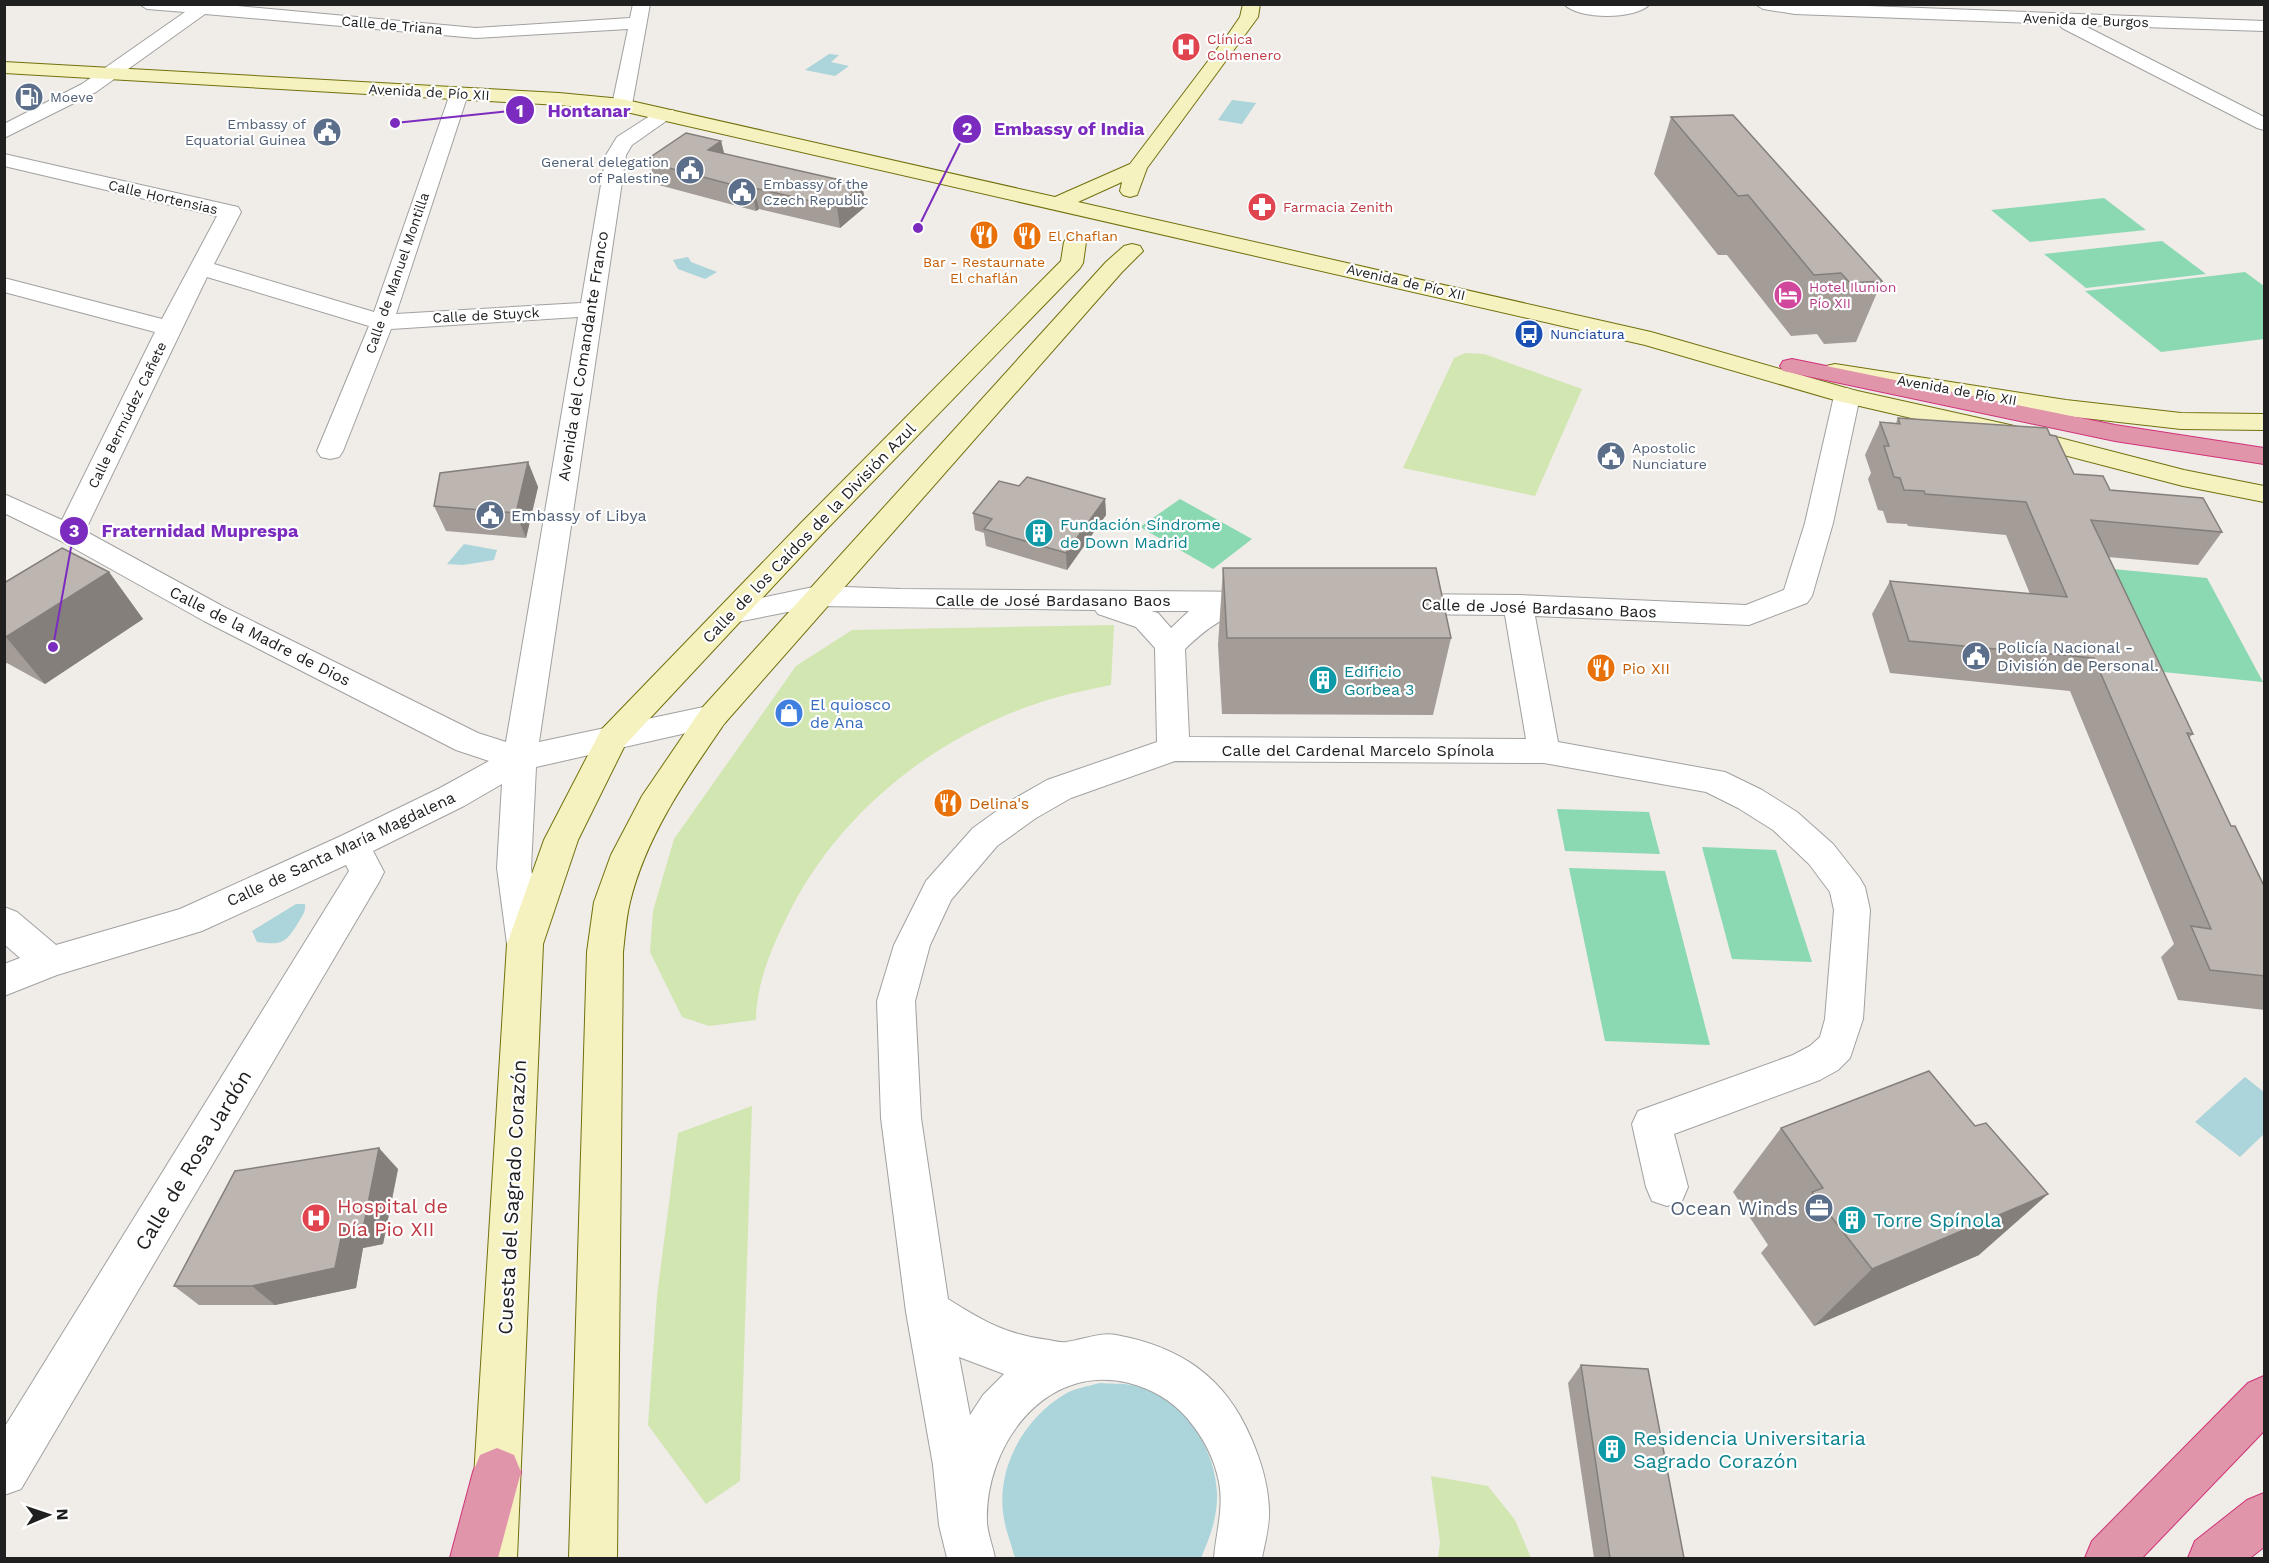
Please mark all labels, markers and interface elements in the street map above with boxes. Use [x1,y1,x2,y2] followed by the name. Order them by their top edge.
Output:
[2023,10,2149,30] street label: Avenida de Burgos
[341,13,443,37] street label: Calle de Triana
[1170,31,1202,63] hospital icon: Clínica Colmenero
[1207,31,1281,63] place label: Clínica Colmenero
[13,81,45,113] fuel station icon: Moeve
[368,81,490,103] street label: Avenida de Pío XII
[50,89,93,105] place label: Moeve
[505,92,642,128] callout: Hontanar
[516,100,524,121] text: 1
[548,100,631,121] text: Hontanar
[952,111,1157,147] callout: Embassy of India
[185,116,306,148] place label: Embassy of Equatorial Guinea
[311,116,343,148] public building icon: Embassy of Equatorial Guinea
[962,118,972,139] text: 2
[994,118,1145,139] text: Embassy of India
[541,154,669,186] place label: General delegation of Palestine
[674,154,706,186] public building icon: General delegation of Palestine
[726,176,758,208] public building icon: Embassy of the Czech Republic
[763,176,869,208] place label: Embassy of the Czech Republic
[107,177,219,217] street label: Calle Hortensias
[362,190,432,356] street label: Calle de Manuel Montilla
[1246,191,1278,223] pharmacy icon: Farmacia Zenith
[1283,199,1393,215] place label: Farmacia Zenith
[968,219,1000,251] restaurant icon: Bar - Restaurnate El chaflán
[1011,220,1043,252] restaurant icon: El Chaflan
[1048,228,1118,244] place label: El Chaflan
[554,230,612,482] street label: Avenida del Comandante Franco
[923,254,1045,286] place label: Bar - Restaurnate El chaflán
[1345,261,1467,303] street label: Avenida de Pío XII
[1772,279,1804,311] hotel icon: Hotel Ilunion Pío XII
[1809,279,1896,311] place label: Hotel Ilunion Pío XII
[432,304,540,326] street label: Calle de Stuyck
[1513,318,1545,350] bus stop icon: Nunciatura
[1550,326,1625,342] place label: Nunciatura
[85,339,169,491] street label: Calle Bermúdez Cañete
[1896,372,2018,408] street label: Avenida de Pío XII
[699,419,920,647] street label: Calle de los Caídos de la División Azul
[1595,440,1627,472] public building icon: Apostolic Nunciature
[1632,440,1707,472] place label: Apostolic Nunciature
[474,499,506,531] public building icon: Embassy of Libya
[511,506,647,525] place label: Embassy of Libya
[59,513,310,549] callout: Fraternidad Muprespa
[1060,515,1221,552] place label: Fundación Síndrome de Down Madrid
[1023,517,1055,549] building icon: Fundación Síndrome de Down Madrid
[69,520,79,541] text: 3
[102,520,299,541] text: Fraternidad Muprespa
[166,582,354,690] street label: Calle de la Madre de Dios
[935,591,1171,610] street label: Calle de José Bardasano Baos
[1421,594,1657,622] street label: Calle de José Bardasano Baos
[1997,638,2159,675] place label: Policía Nacional - División de Personal.
[1960,640,1992,672] public building icon: Policía Nacional - División de Personal.
[1585,652,1617,684] restaurant icon: Pio XII
[1622,659,1670,678] place label: Pio XII
[1344,662,1414,699] place label: Edificio Gorbea 3
[1307,664,1339,696] building icon: Edificio Gorbea 3
[810,695,891,732] place label: El quiosco de Ana
[773,697,805,729] shop icon: El quiosco de Ana
[1222,741,1494,760] street label: Calle del Cardenal Marcelo Spínola
[932,787,964,819] restaurant icon: Delina's
[224,788,458,910] street label: Calle de Santa María Magdalena
[969,794,1029,813] place label: Delina's
[493,1059,531,1335] street label: Cuesta del Sagrado Corazón
[130,1065,256,1255] street label: Calle de Rosa Jardón
[1803,1192,1835,1224] office icon: Ocean Winds
[337,1194,448,1241] place label: Hospital de Día Pio XII
[1670,1196,1798,1220] place label: Ocean Winds
[300,1202,332,1234] hospital icon: Hospital de Día Pio XII
[1836,1204,1868,1236] building icon: Torre Spínola
[1873,1208,2002,1232] place label: Torre Spínola
[1633,1426,1866,1473] place label: Residencia Universitaria Sagrado Corazón
[1596,1433,1628,1465] building icon: Residencia Universitaria Sagrado Corazón
[18,1485,78,1545] north arrow
[53,1508,72,1521] text: N

